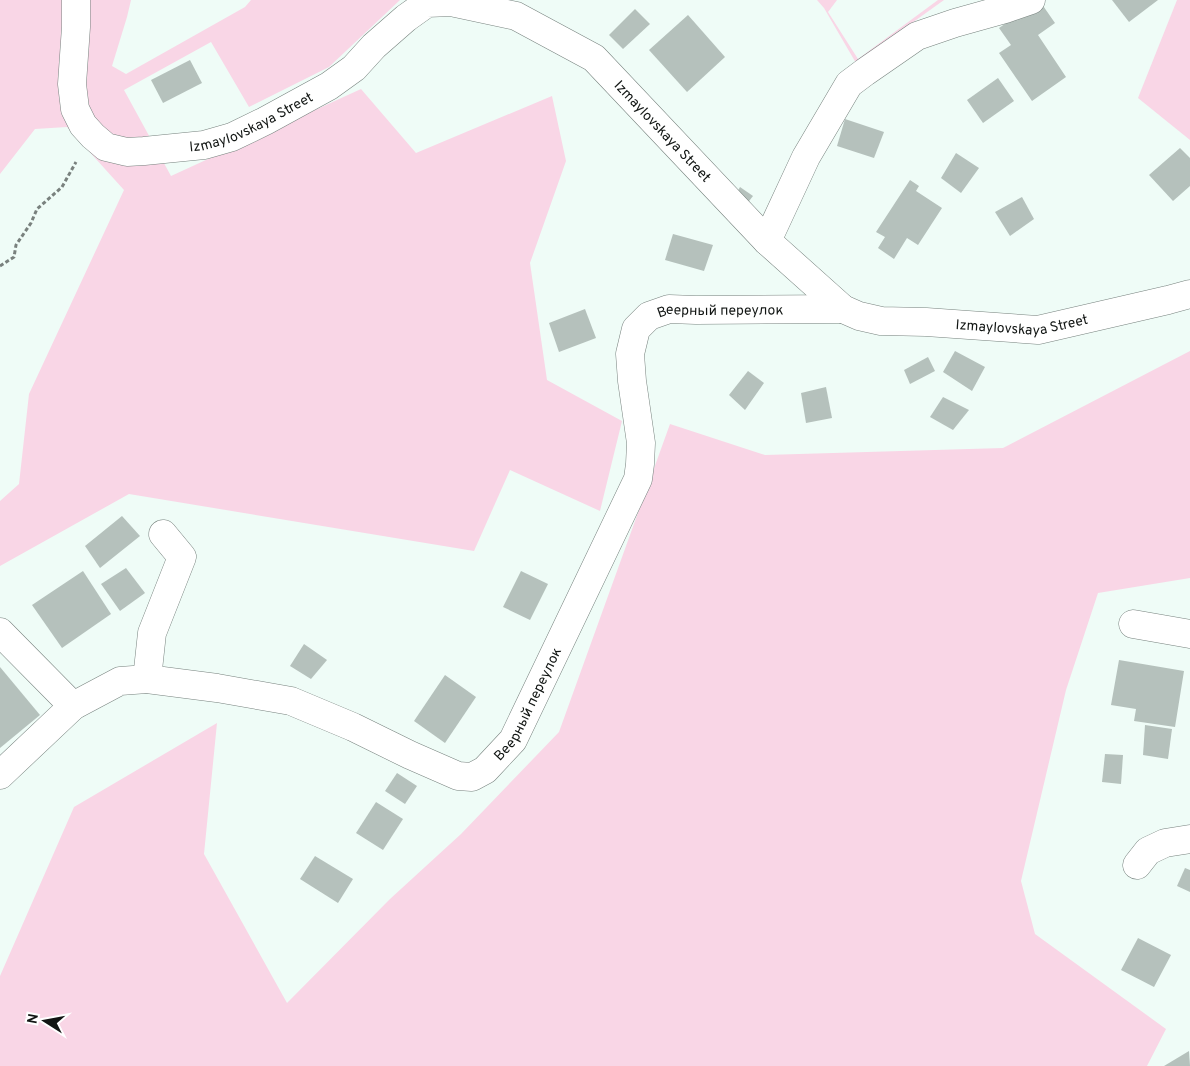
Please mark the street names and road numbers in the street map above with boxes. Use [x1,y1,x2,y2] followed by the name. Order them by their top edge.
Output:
[610,78,714,186] street label: Izmaylovskaya Street
[189,89,316,156] street label: Izmaylovskaya Street
[655,302,783,323] street label: Веерный переулок
[955,312,1090,340] street label: Izmaylovskaya Street
[491,645,566,765] street label: Веерный переулок

